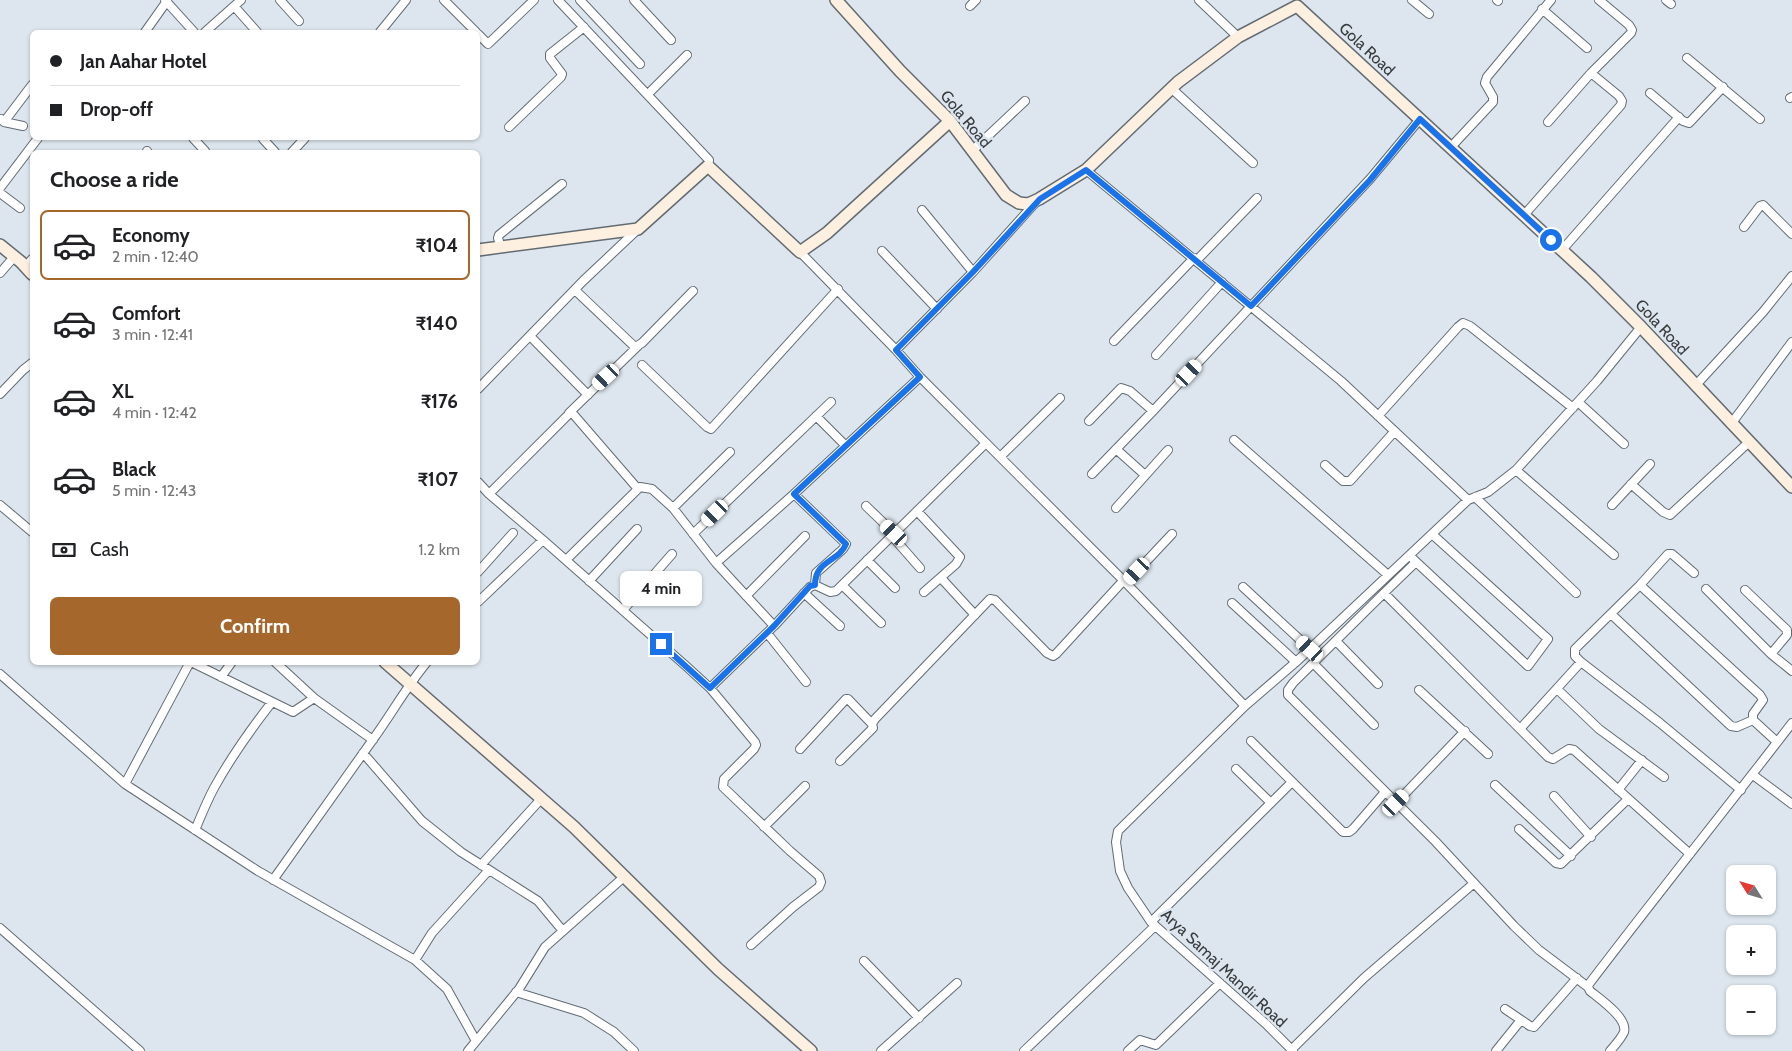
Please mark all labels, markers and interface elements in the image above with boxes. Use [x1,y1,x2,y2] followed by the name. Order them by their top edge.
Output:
[1335,18,1399,80] street label: Gola Road
[80,50,207,73] text: Jan Aahar Hotel
[936,86,996,152] street label: Gola Road
[80,98,153,121] text: Drop-off
[50,166,179,193] text: Choose a ride
[52,223,97,268] icon: car
[112,224,190,247] text: Economy
[1540,229,1562,251] route start
[415,234,458,257] text: ₹104
[112,247,199,266] text: 2 min · 12:40
[1631,295,1693,359] street label: Gola Road
[52,301,97,346] icon: car
[112,302,181,325] text: Comfort
[415,312,458,335] text: ₹140
[112,325,193,344] text: 3 min · 12:41
[1173,357,1204,389] car
[589,361,622,393] car
[52,379,97,424] icon: car
[112,380,133,403] text: XL
[421,390,458,413] text: ₹176
[112,403,197,422] text: 4 min · 12:42
[52,457,97,502] icon: car
[112,458,156,481] text: Black
[418,468,458,491] text: ₹107
[112,481,196,500] text: 5 min · 12:43
[699,497,730,529] car
[877,517,910,549] car
[50,536,78,564] icon: cash
[90,538,129,561] text: Cash
[418,540,460,559] text: 1.2 km
[1121,555,1152,587] car
[620,572,702,606] callout: 4 min
[641,579,681,598] text: 4 min
[50,597,460,655] button: Confirm
[650,633,672,655] route end
[1293,633,1326,665] car
[1380,787,1411,819] car
[1726,865,1776,915] north arrow
[1726,865,1776,1035] map controls
[1157,905,1291,1031] street label: Arya Samaj Mandir Road
[1726,925,1776,975] button: +
[1726,985,1776,1035] button: −

